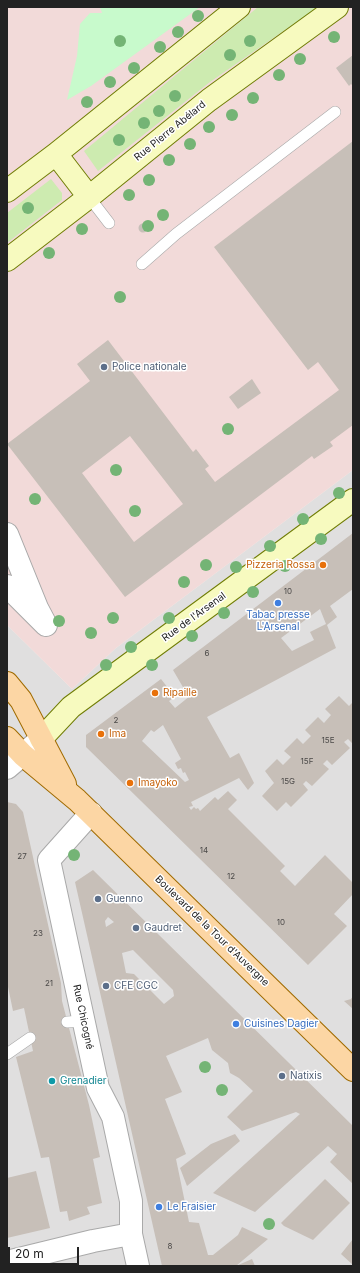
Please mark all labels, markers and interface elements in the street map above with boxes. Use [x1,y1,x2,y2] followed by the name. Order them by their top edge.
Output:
[132,99,208,163] street label: Rue Pierre Abélard
[112,361,187,373] place label: Police nationale
[99,362,109,372] marker: Police nationale
[246,559,315,571] place label: Pizzeria Rossa
[318,560,328,570] marker: Pizzeria Rossa
[284,587,292,597] house number: 10
[160,590,228,644] street label: Rue de l'Arsenal
[273,598,283,608] marker: Tabac presse L'Arsenal
[246,609,310,632] place label: Tabac presse L'Arsenal
[205,649,209,659] house number: 6
[163,687,197,699] place label: Ripaille
[150,688,160,698] marker: Ripaille
[114,716,118,726] house number: 2
[109,728,126,740] place label: Ima
[96,729,106,739] marker: Ima
[322,736,334,746] house number: 15E
[301,757,313,767] house number: 15F
[138,777,178,789] place label: Imayoko
[281,777,295,787] house number: 15G
[125,778,135,788] marker: Imayoko
[200,846,208,856] house number: 14
[17,852,27,862] house number: 27
[227,872,235,882] house number: 12
[152,873,272,989] street label: Boulevard de la Tour d'Auvergne
[106,893,143,905] place label: Guenno
[93,894,103,904] marker: Guenno
[277,918,285,928] house number: 10
[144,922,182,934] place label: Gaudret
[131,923,141,933] marker: Gaudret
[33,929,43,939] house number: 23
[45,979,53,989] house number: 21
[114,980,158,992] place label: CFE CGC
[101,981,111,991] marker: CFE CGC
[70,983,96,1051] street label: Rue Chicogné
[244,1018,318,1030] place label: Cuisines Dagier
[231,1019,241,1029] marker: Cuisines Dagier
[290,1070,322,1082] place label: Natixis
[277,1071,287,1081] marker: Natixis
[60,1075,107,1087] place label: Grenadier
[47,1076,57,1086] marker: Grenadier
[167,1201,216,1213] place label: Le Fraisier
[154,1202,164,1212] marker: Le Fraisier
[10,1239,81,1265] scale bar
[168,1242,172,1252] house number: 8
[15,1246,44,1261] text: 20 m

